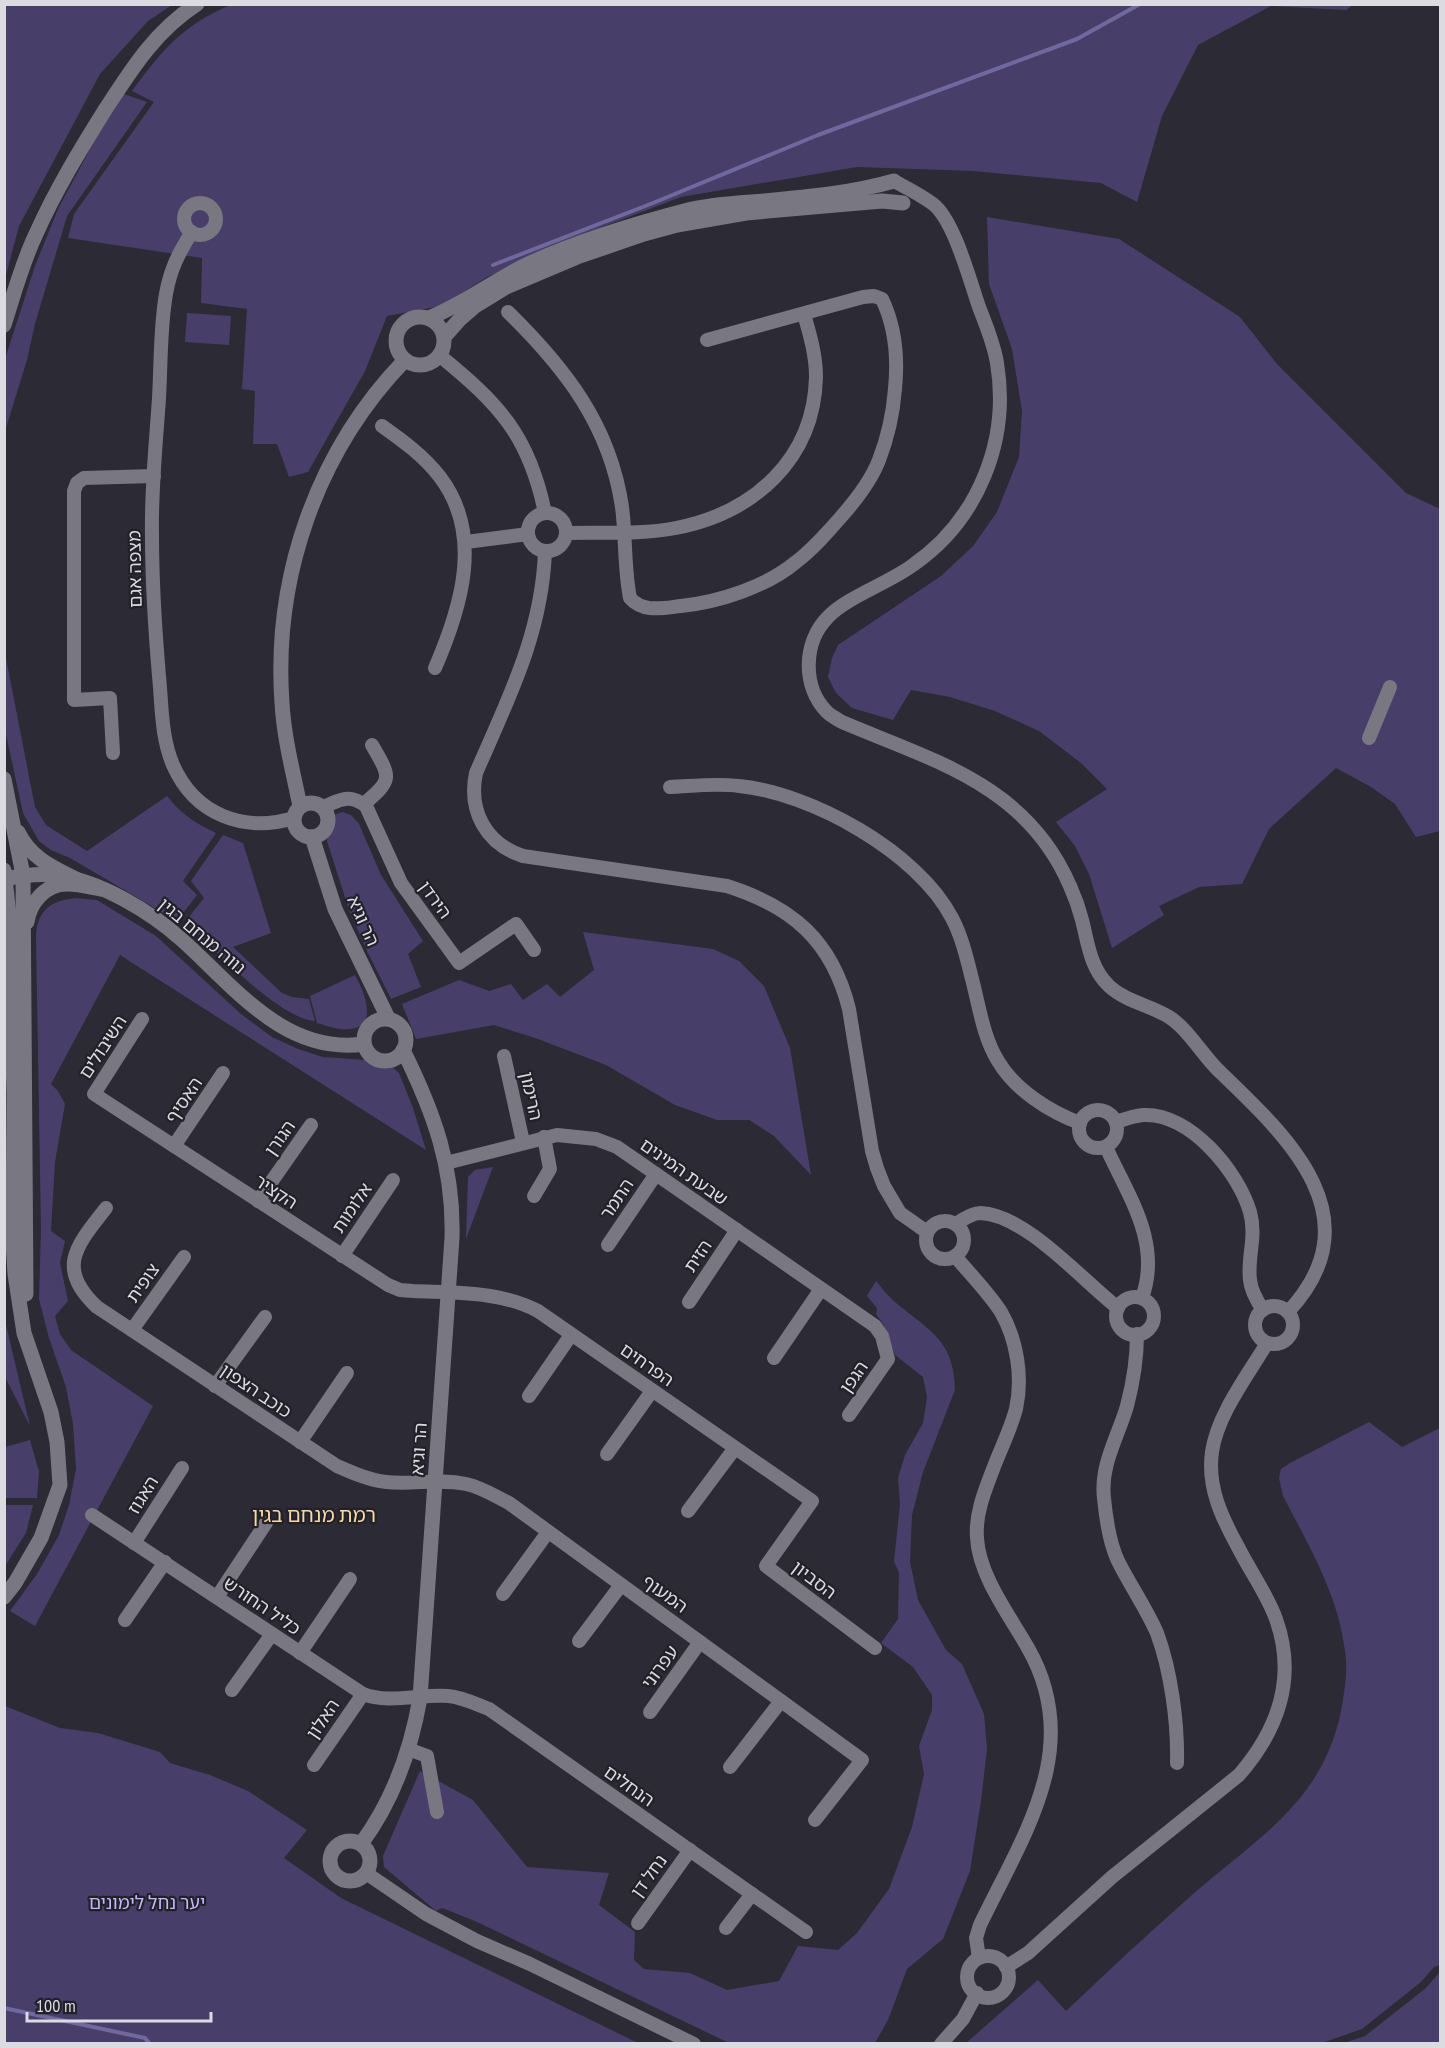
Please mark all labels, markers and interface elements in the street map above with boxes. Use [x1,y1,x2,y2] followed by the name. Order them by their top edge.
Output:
[122,530,147,608] street label: מצפה אגם
[414,876,457,923] street label: הירדן
[154,892,251,979] street label: נווה מנחם בגין
[342,892,385,950] street label: הר וגיא
[74,1011,132,1083] street label: השיבולים
[515,1069,548,1122] street label: הרימון
[160,1072,207,1127] street label: האסיף
[259,1115,300,1160] street label: הגורן
[636,1133,733,1210] street label: שבעת המינים
[250,1169,302,1214] street label: הקציר
[595,1174,639,1224] street label: התמר
[326,1178,377,1237] street label: אלומות
[678,1235,717,1276] street label: הזית
[121,1258,164,1307] street label: צופית
[616,1338,679,1391] street label: הפרחים
[834,1356,873,1397] street label: הגפן
[216,1358,296,1423] street label: כוכב הצפון
[405,1422,432,1476] street label: הר וגיא
[122,1471,163,1518] street label: האגוז
[252,1502,376,1528] district label: רמת מנחם בגין
[787,1555,841,1604] street label: הסביון
[638,1569,692,1618] street label: המעוף
[219,1571,305,1640] street label: כליל החורש
[636,1640,683,1693] street label: עפרוני
[301,1694,344,1743] street label: האלון
[600,1760,659,1811] street label: הנחלים
[625,1850,672,1902] street label: נחל דן
[89,1891,205,1914] park label: יער נחל לימונים
[27,1985,212,2023] scale bar
[36,1994,76,2017] text: 100 m

